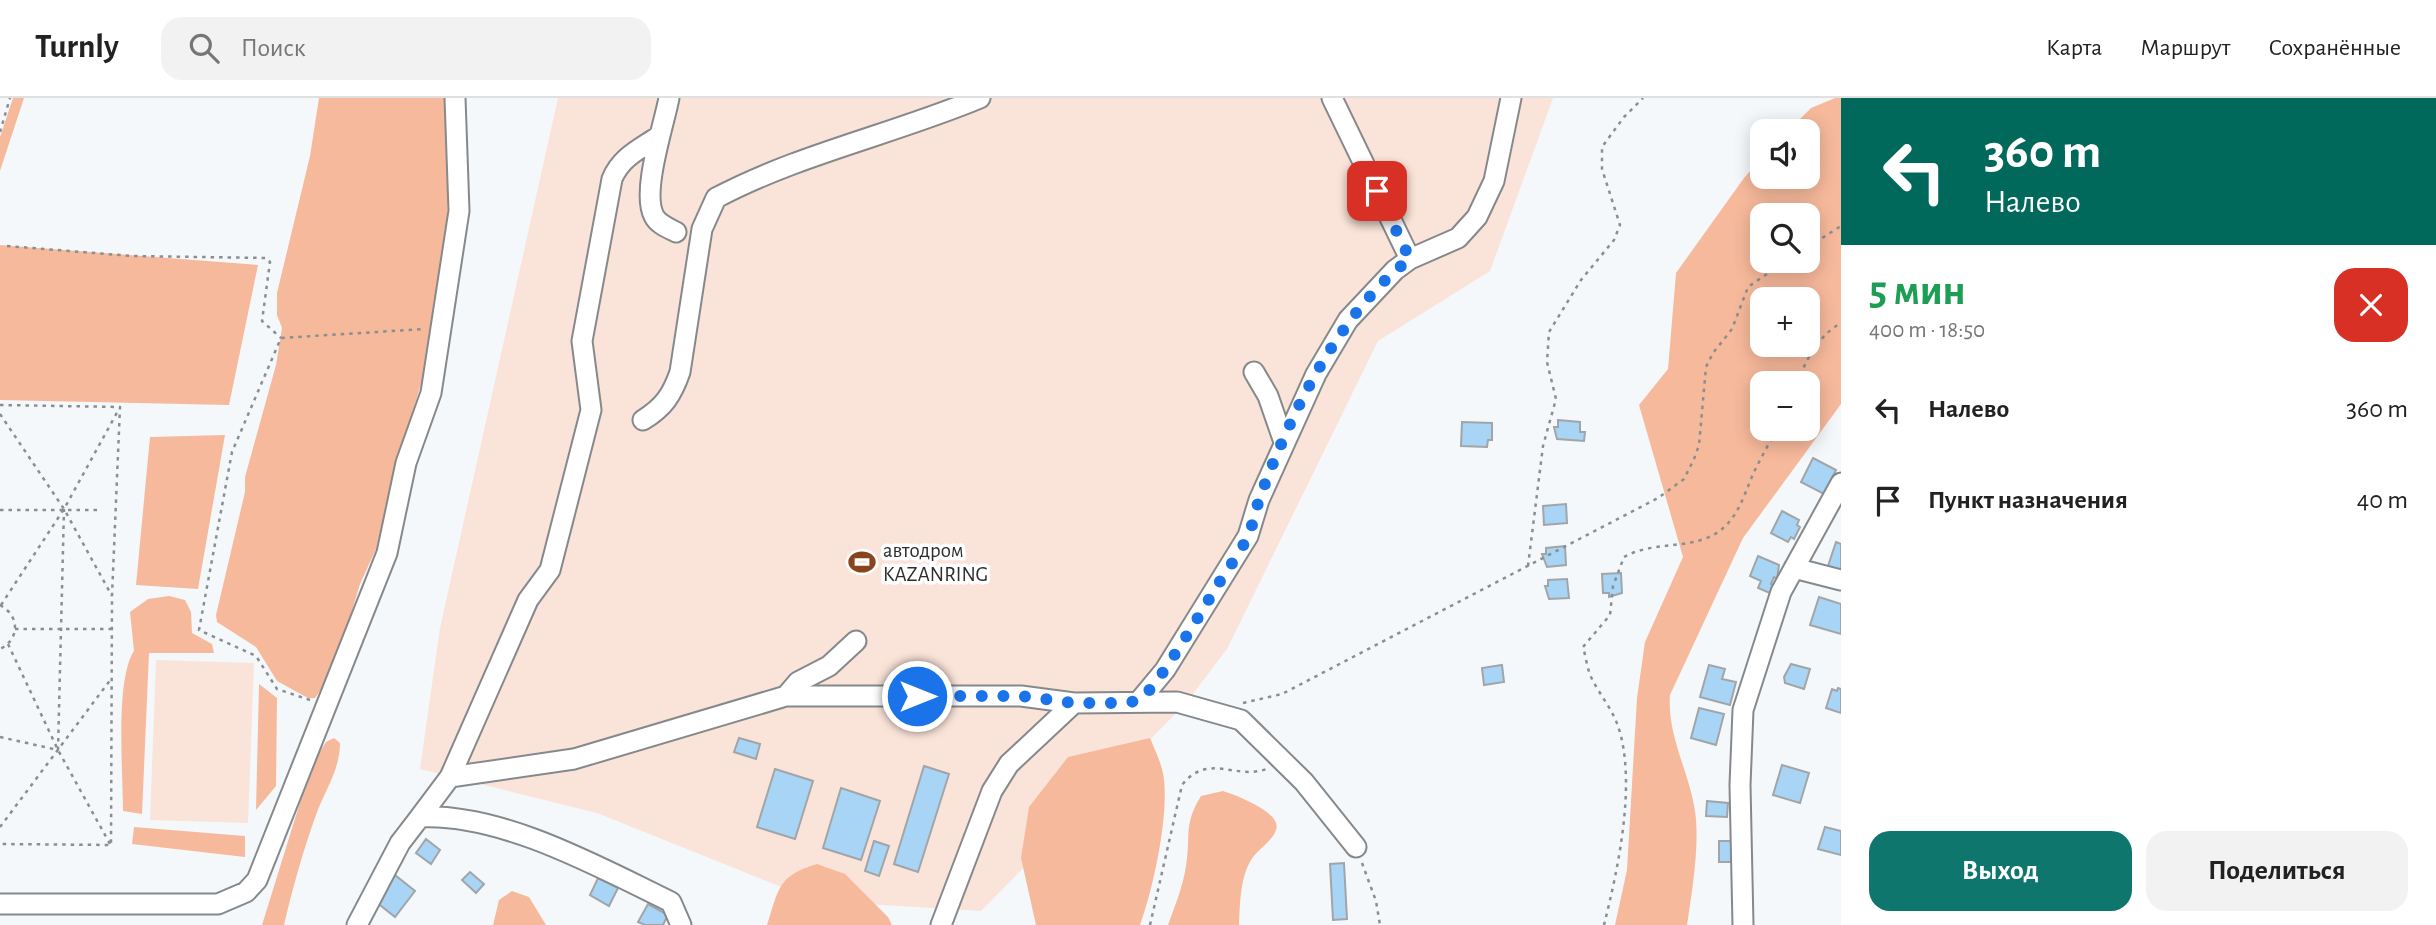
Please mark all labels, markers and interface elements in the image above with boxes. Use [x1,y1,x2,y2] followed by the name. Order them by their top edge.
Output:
[161,17,651,80] search box
[185,29,223,67] icon: search
[35,31,119,64] text: Turnly
[241,35,306,61] text: Поиск
[2046,36,2102,60] text: Карта
[2140,36,2230,60] text: Маршрут
[2268,36,2401,60] text: Сохранённые
[1750,119,1820,441] map controls
[1750,119,1820,189] button: sound
[1869,126,1960,217] icon: left
[1984,128,2101,177] text: 360 m
[1347,161,1407,221] pin
[1358,172,1396,210] icon: arrive
[1984,186,2081,218] text: Налево
[1750,203,1820,273] button: search
[2334,268,2408,342] button: close
[1869,270,1966,312] text: 5 мин
[1750,287,1820,357] button: +
[1869,319,1985,342] text: 400 m · 18:50
[1750,371,1820,441] button: −
[1869,391,1907,429] icon: left
[1928,396,2009,422] text: Налево
[2346,396,2408,422] text: 360 m
[1869,482,1907,520] icon: arrive
[1928,487,2128,513] text: Пункт назначения
[2357,487,2408,513] text: 40 m
[883,540,988,585] place label: автодром KAZANRING
[847,547,877,577] sports icon: автодром KAZANRING
[880,659,954,733] position arrow
[1869,831,2132,911] button: Выход
[2146,831,2408,911] button: Поделиться

